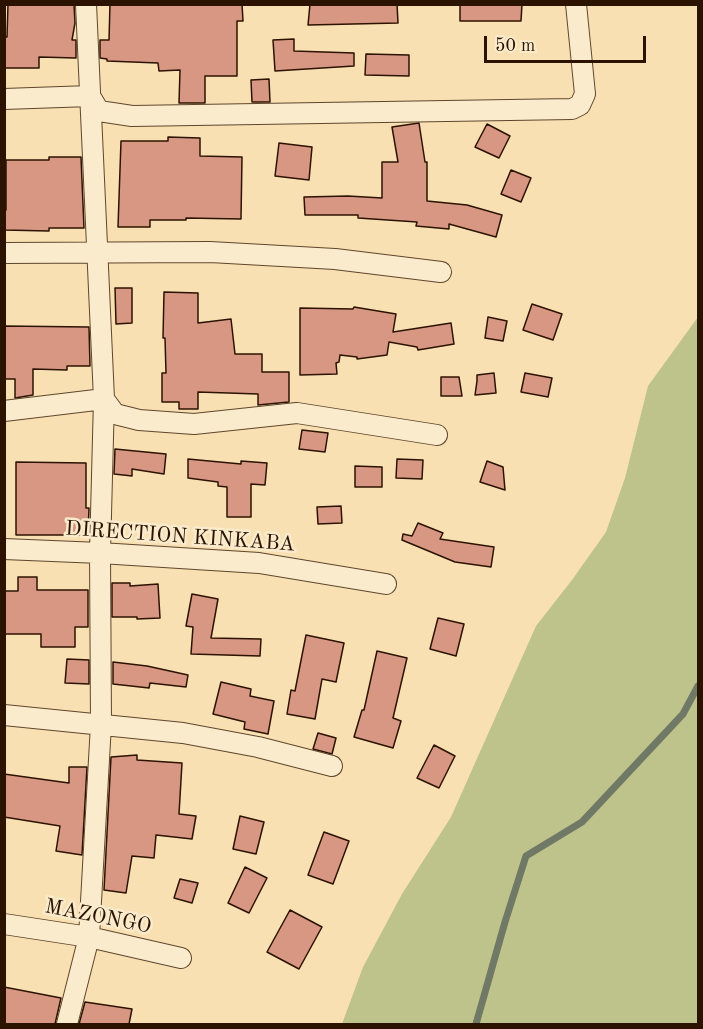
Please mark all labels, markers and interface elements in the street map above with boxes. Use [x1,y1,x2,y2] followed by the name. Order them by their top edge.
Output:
[487,24,649,62] scale bar
[495,37,535,55] text: 50 m
[64,516,296,558] street label: DIRECTION KINKABA
[43,894,153,940] street label: MAZONGO

